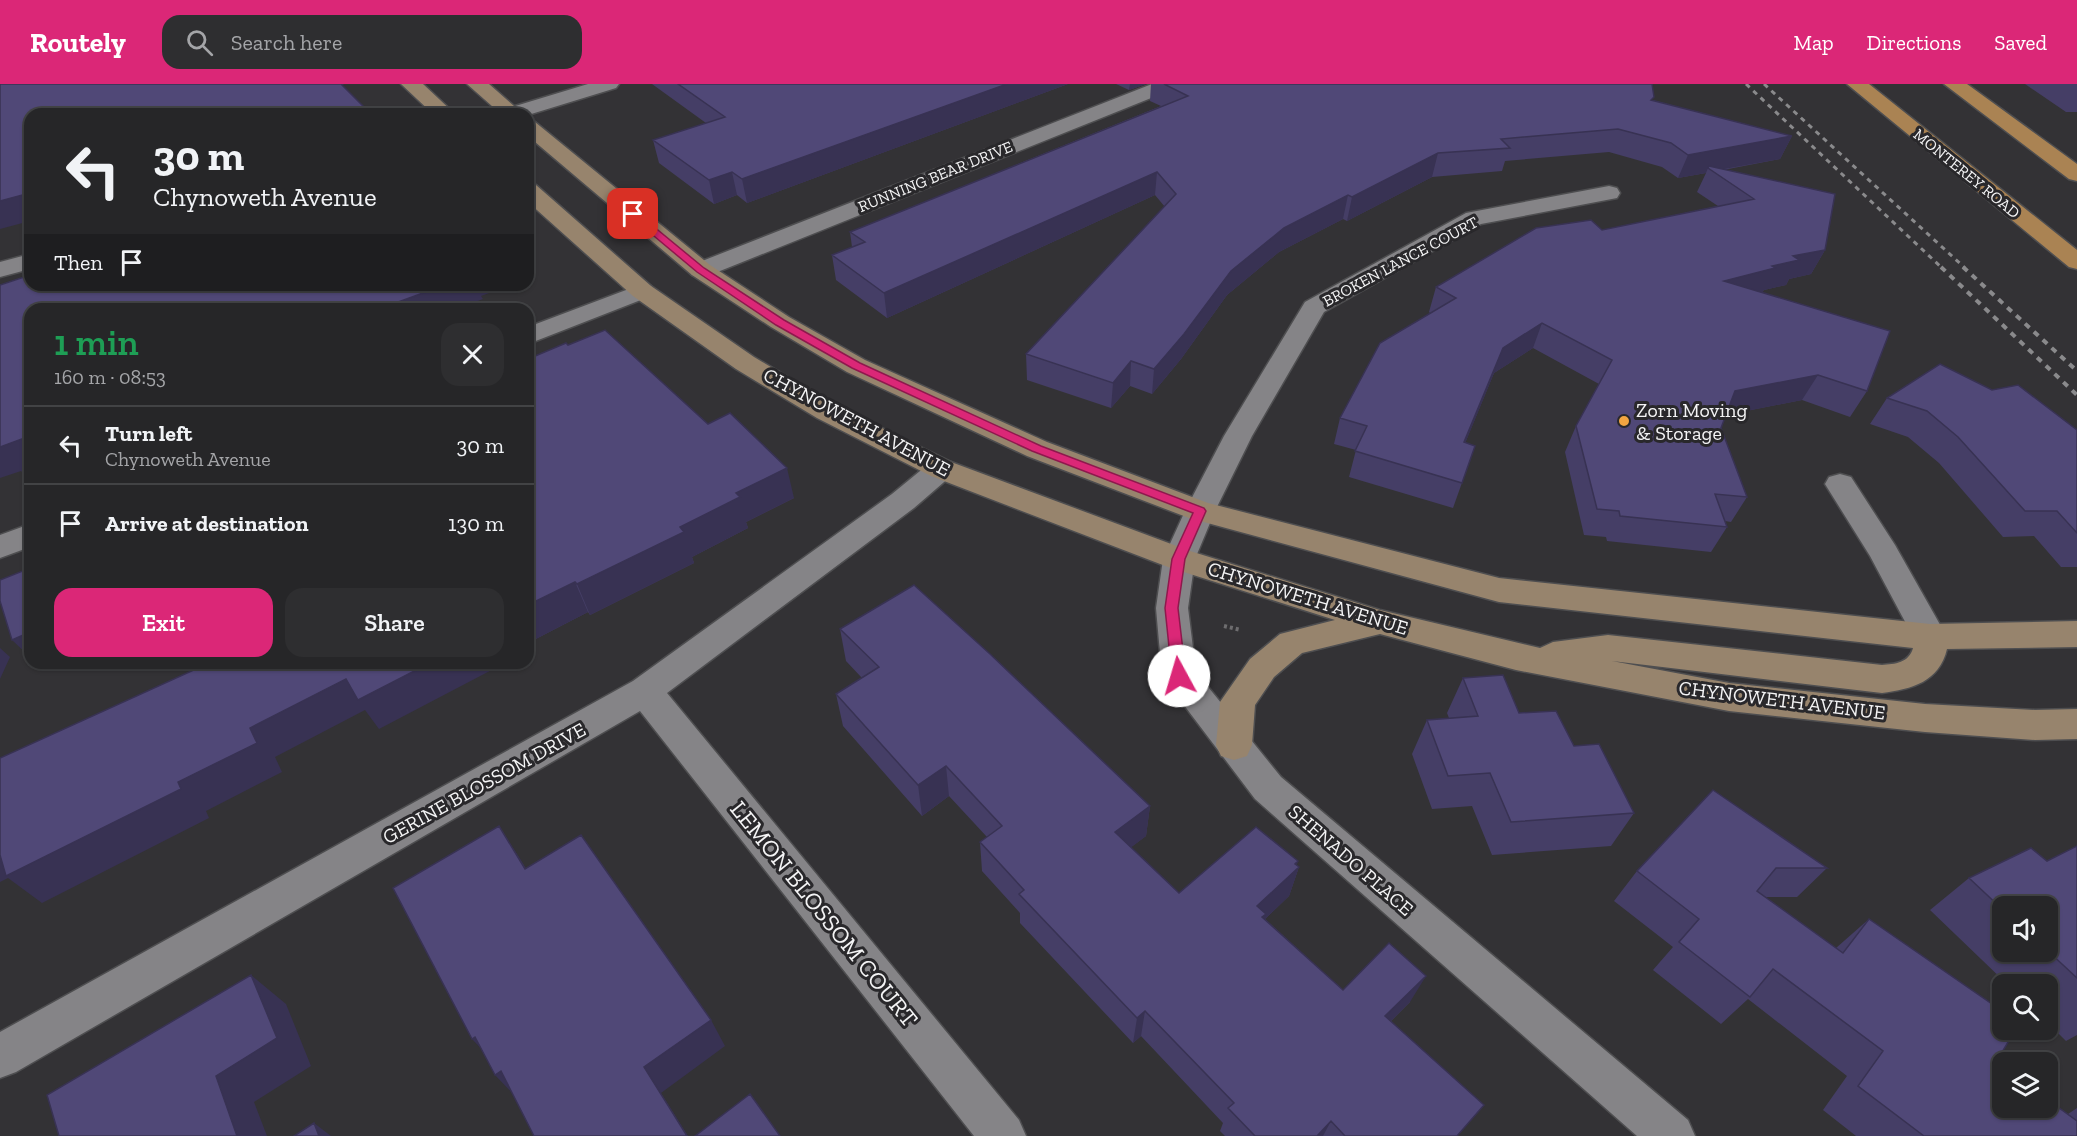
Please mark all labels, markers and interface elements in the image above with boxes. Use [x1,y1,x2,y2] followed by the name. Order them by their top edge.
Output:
[162,15,582,69] search box
[30,26,126,59] text: Routely
[183,26,216,59] icon: search
[231,29,342,56] text: Search here
[1794,30,1834,55] text: Map
[1867,30,1961,55] text: Directions
[1994,30,2047,55] text: Saved
[1910,125,2024,222] street label: MONTEREY ROAD
[153,130,244,181] text: 30 m
[54,132,132,210] icon: left
[855,137,1015,216] street label: RUNNING BEAR DRIVE
[153,181,377,213] text: Chynoweth Avenue
[607,188,658,239] pin
[616,197,649,230] icon: arrive
[1319,212,1481,310] street label: BROKEN LANCE COURT
[115,246,148,279] icon: arrive
[54,249,103,276] text: Then
[54,321,139,364] text: 1 min
[441,323,504,386] button: close
[759,363,955,481] street label: CHYNOWETH AVENUE
[54,365,166,389] text: 160 m · 08:53
[1636,398,1748,445] place label: Zorn Moving & Storage
[1617,414,1631,428] marker: Zorn Moving & Storage
[105,420,192,447] text: Turn left
[54,429,87,462] icon: left
[457,432,504,459] text: 30 m
[105,447,271,471] text: Chynoweth Avenue
[54,507,87,540] icon: arrive
[105,510,308,537] text: Arrive at destination
[448,510,504,537] text: 130 m
[1205,556,1411,640] street label: CHYNOWETH AVENUE
[54,588,273,657] button: Exit
[285,588,504,657] button: Share
[1147,644,1211,708] position arrow
[1677,675,1887,725] street label: CHYNOWETH AVENUE
[378,717,590,849] street label: GERINE BLOSSOM DRIVE
[724,795,925,1033] street label: LEMON BLOSSOM COURT
[1284,799,1418,921] street label: SHENADO PLACE
[1992,896,2058,1118] map controls
[1992,896,2058,962] button: sound
[1992,974,2058,1040] button: search
[1992,1052,2058,1118] button: layers

